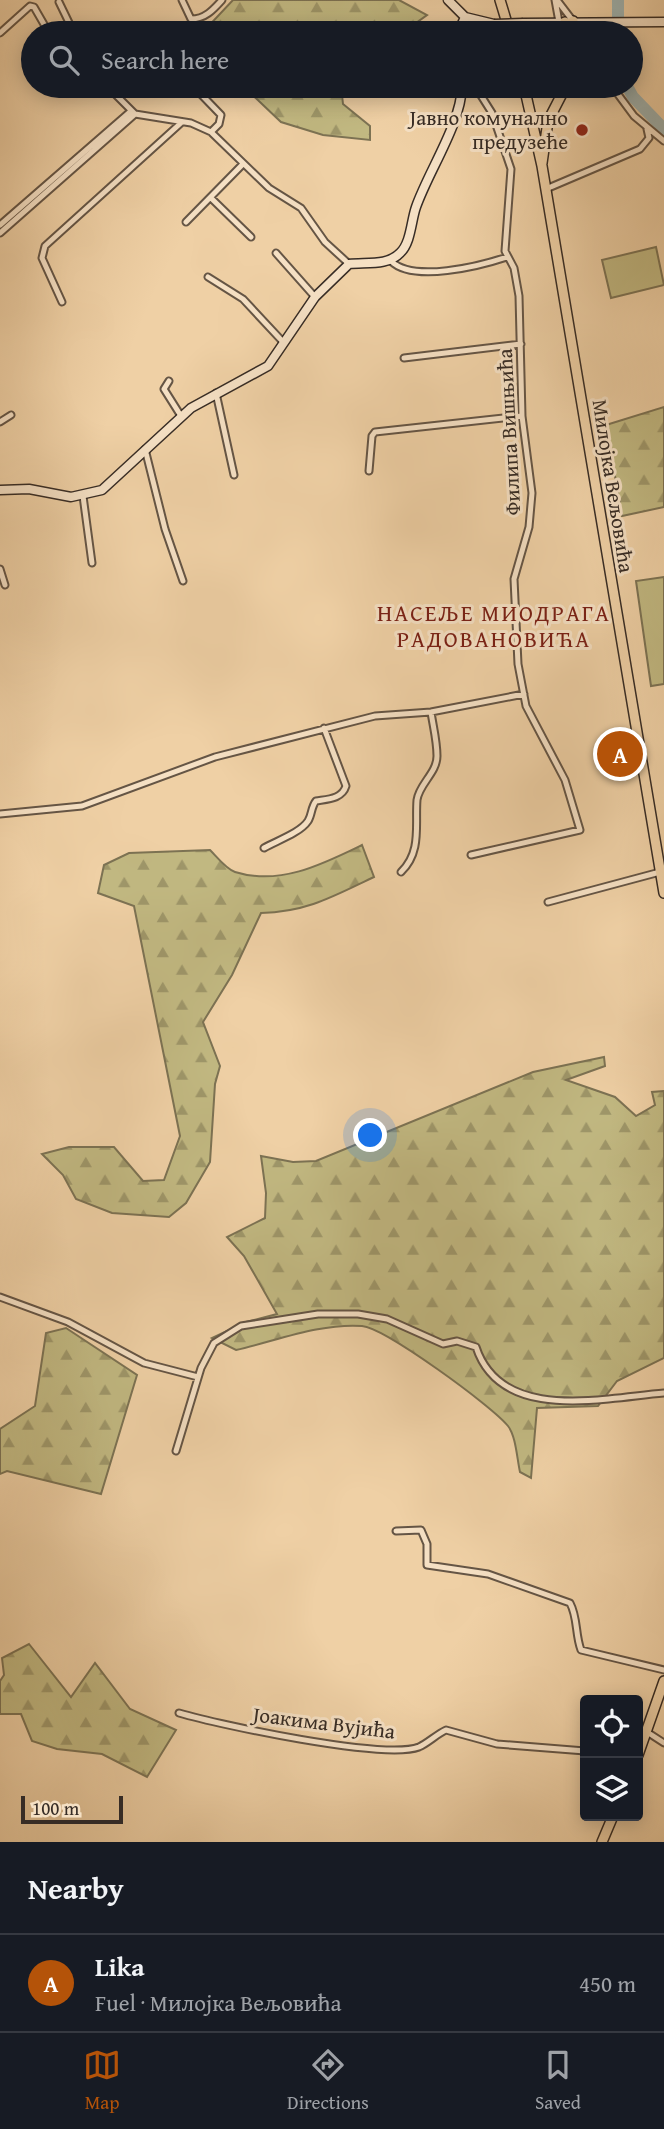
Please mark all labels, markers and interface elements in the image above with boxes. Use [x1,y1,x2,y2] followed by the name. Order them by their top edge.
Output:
[21,21,643,98] search box
[101,40,229,79] text: Search here
[45,41,83,79] icon: search
[407,102,568,157] place label: Јавно комунално предузеће
[574,122,590,138] marker: Јавно комунално предузеће
[489,348,528,516] street label: Филипа Вишњића
[585,397,642,575] street label: Милојка Вељовића
[377,596,611,655] district label: НАСЕЉЕ МИОДРАГА РАДОВАНОВИЋА
[597,728,643,780] pin: A
[353,1118,387,1152] your location
[580,1695,643,1821] map controls
[580,1695,643,1758] button: locate
[248,1698,397,1747] street label: Јоакима Вујића
[580,1758,643,1821] button: layers
[21,1793,122,1825] scale bar
[32,1794,79,1822] text: 100 m
[28,1866,124,1910] text: Nearby
[95,1947,145,1986] text: Lika
[44,1967,58,2000] text: A
[579,1967,636,2000] text: 450 m
[95,1986,341,2019] text: Fuel · Милојка Вељовића
[83,2046,121,2116] tab: Map
[287,2046,369,2116] tab: Directions
[535,2046,581,2116] tab: Saved

